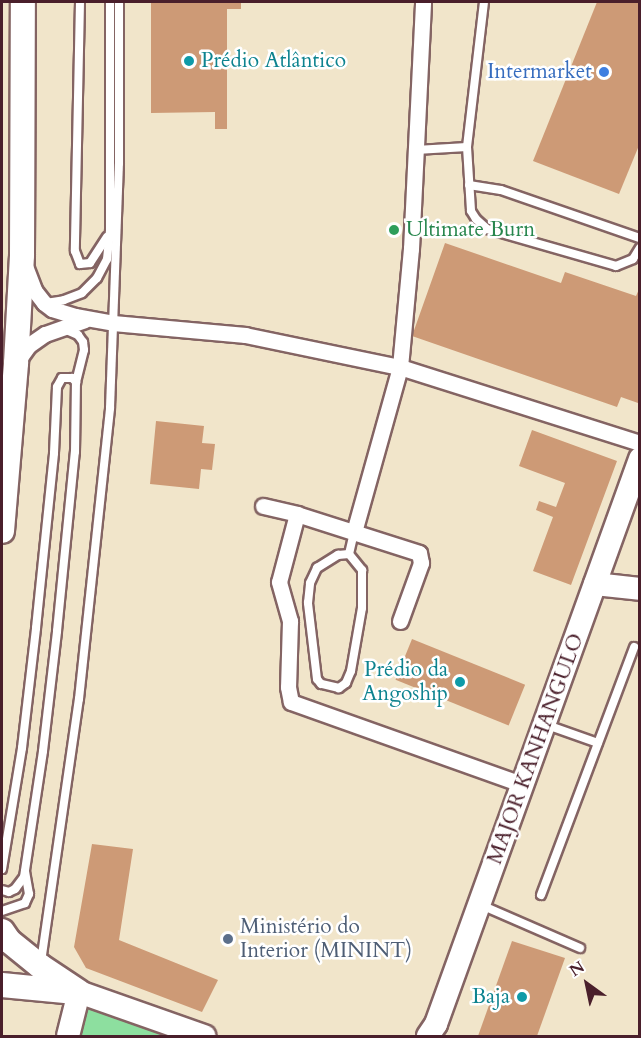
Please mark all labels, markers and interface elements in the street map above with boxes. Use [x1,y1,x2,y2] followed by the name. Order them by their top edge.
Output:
[201,48,346,74] place label: Prédio Atlântico
[182,54,196,68] marker: Prédio Atlântico
[487,59,592,85] place label: Intermarket
[597,65,611,79] marker: Intermarket
[406,217,535,243] place label: Ultimate Burn
[387,223,401,237] marker: Ultimate Burn
[482,630,590,868] street label: MAJOR KANHANGULO
[362,657,448,707] place label: Prédio da Angoship
[453,675,467,689] marker: Prédio da Angoship
[240,914,412,964] place label: Ministério do Interior (MININT)
[221,932,235,946] marker: Ministério do Interior (MININT)
[557,954,617,1014] north arrow
[565,956,589,982] text: N
[472,984,510,1010] place label: Baja
[515,990,529,1004] marker: Baja

